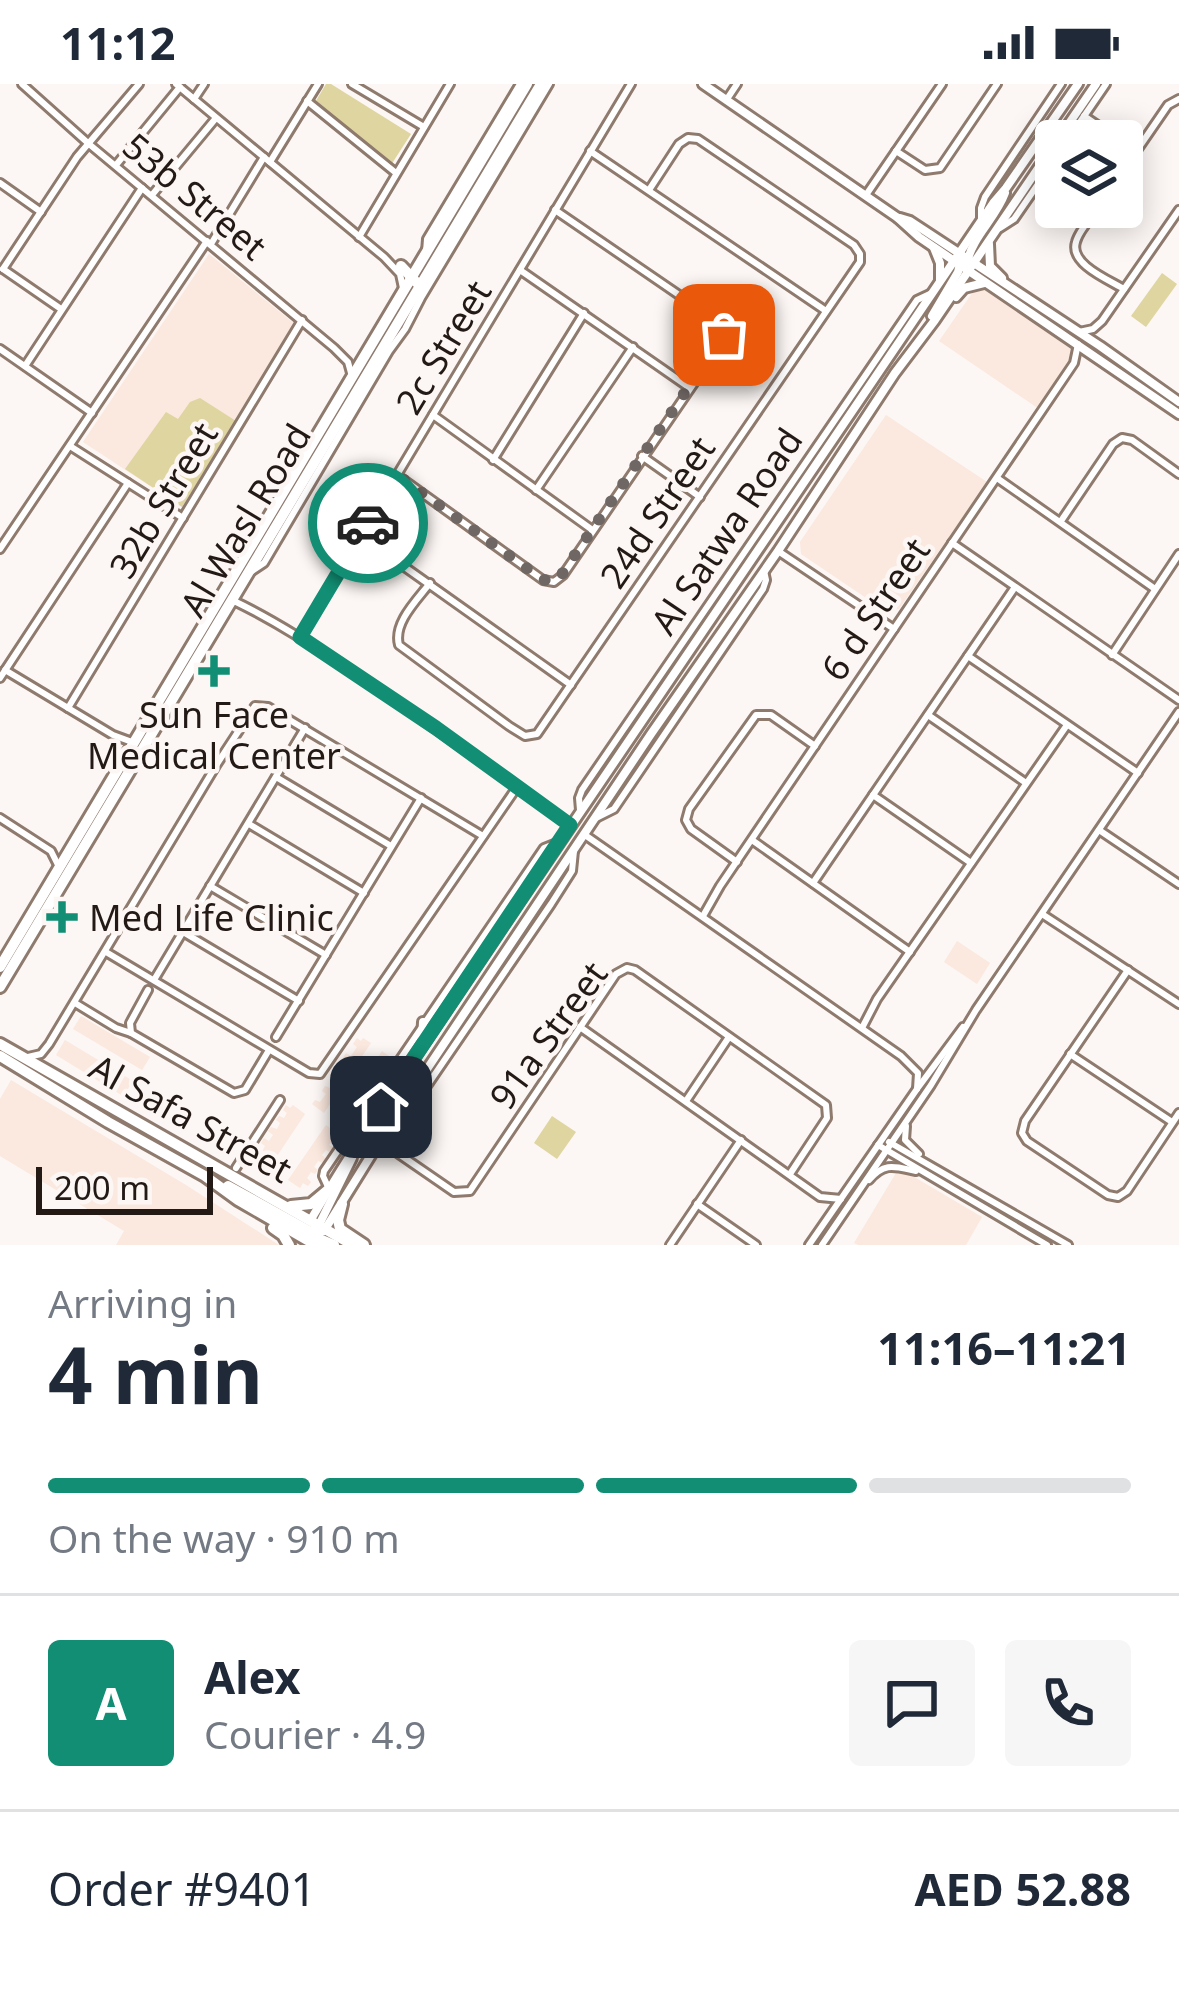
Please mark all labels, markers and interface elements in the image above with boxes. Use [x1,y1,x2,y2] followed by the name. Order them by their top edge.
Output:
[60,12,176,73] text: 11:12
[1035,120,1143,228] map controls
[1035,120,1143,228] button: layers
[113,122,277,270] street label: 53b Street
[384,271,502,423] street label: 2c Street
[673,284,775,386] pin
[691,302,757,368] icon: bag
[97,413,229,587] street label: 32b Street
[168,414,322,626] street label: Al Wasl Road
[639,418,813,644] street label: Al Satwa Road
[588,427,726,597] street label: 24d Street
[308,463,428,583] courier
[335,490,401,556] icon: car
[809,528,941,690] street label: 6 d Street
[198,655,230,687] marker: Sun Face Medical Center
[87,690,341,780] place label: Sun Face Medical Center
[89,893,334,942] place label: Med Life Clinic
[46,901,78,933] marker: Med Life Clinic
[478,951,618,1119] street label: 91a Street
[81,1042,301,1194] street label: Al Safa Street
[330,1056,432,1158] pin
[348,1074,414,1140] icon: home
[36,1161,213,1214] scale bar
[54,1165,150,1210] text: 200 m
[48,1276,237,1329] text: Arriving in
[877,1317,1131,1378] text: 11:16–11:21
[48,1321,263,1427] text: 4 min
[48,1511,400,1564] text: On the way · 910 m
[849,1640,975,1766] button: chat
[1005,1640,1131,1766] button: phone
[204,1646,301,1707] text: Alex
[95,1672,127,1733] text: A
[204,1707,426,1760] text: Courier · 4.9
[48,1858,316,1919] text: Order #9401
[914,1858,1131,1919] text: AED 52.88

